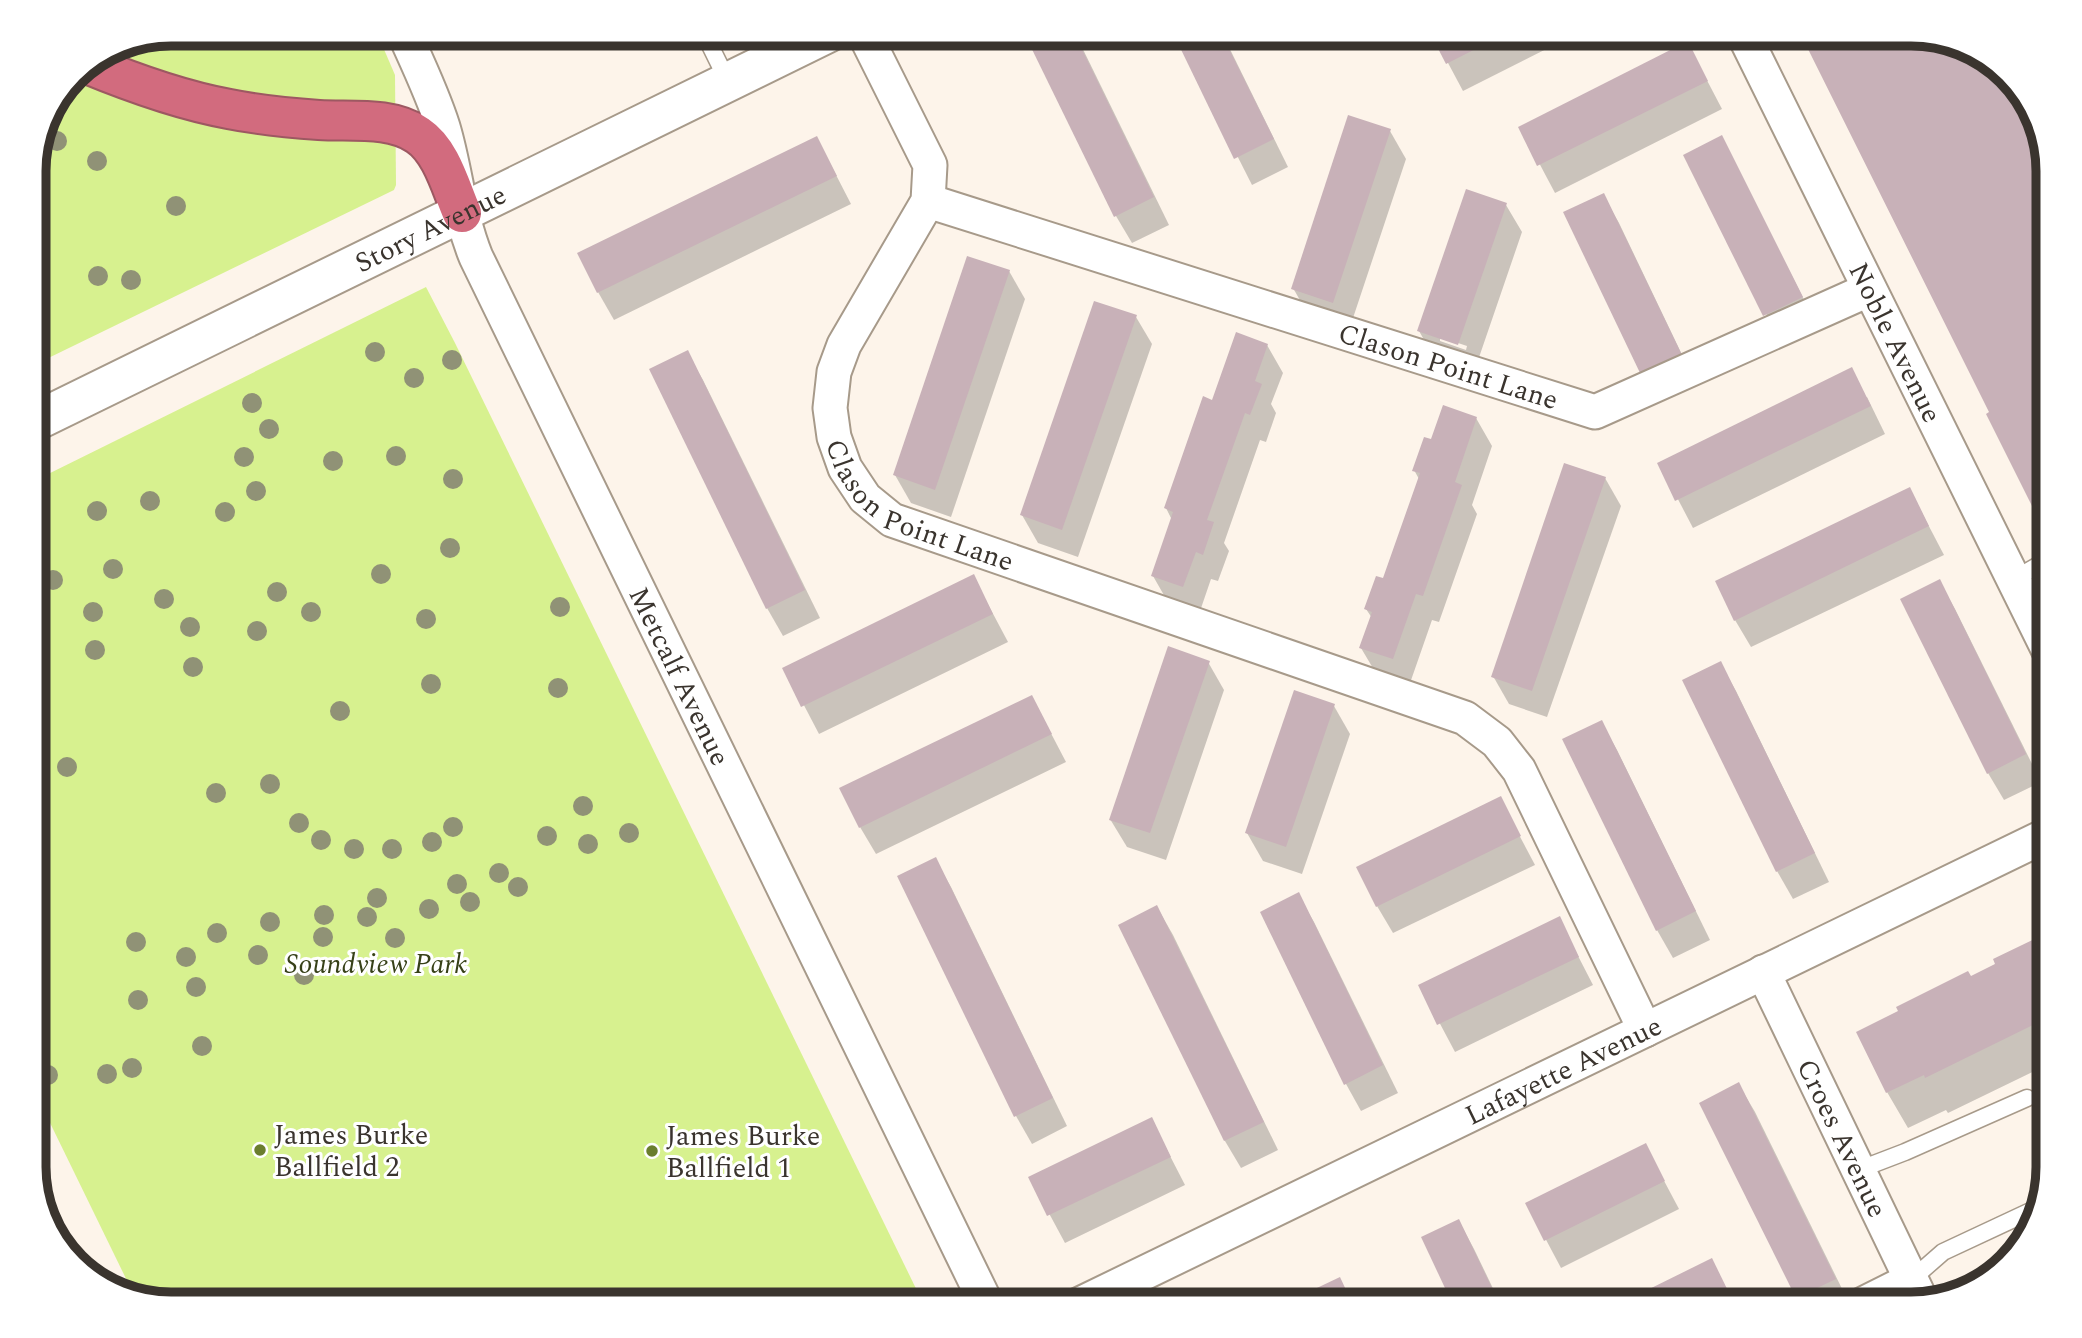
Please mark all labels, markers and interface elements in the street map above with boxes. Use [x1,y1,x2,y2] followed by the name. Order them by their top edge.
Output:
[347,174,514,285] street label: Story Avenue
[1837,255,1953,431] street label: Noble Avenue
[1333,312,1564,422] street label: Clason Point Lane
[813,433,1019,583] street label: Clason Point Lane
[617,580,741,773] street label: Metcalf Avenue
[285,943,467,986] park label: Soundview Park
[1458,1005,1669,1137] street label: Lafayette Avenue
[1785,1052,1898,1225] street label: Croes Avenue
[274,1114,428,1189] place label: James Burke Ballfield 2
[666,1115,820,1190] place label: James Burke Ballfield 1
[252,1142,268,1158] marker: James Burke Ballfield 2
[644,1143,660,1159] marker: James Burke Ballfield 1

